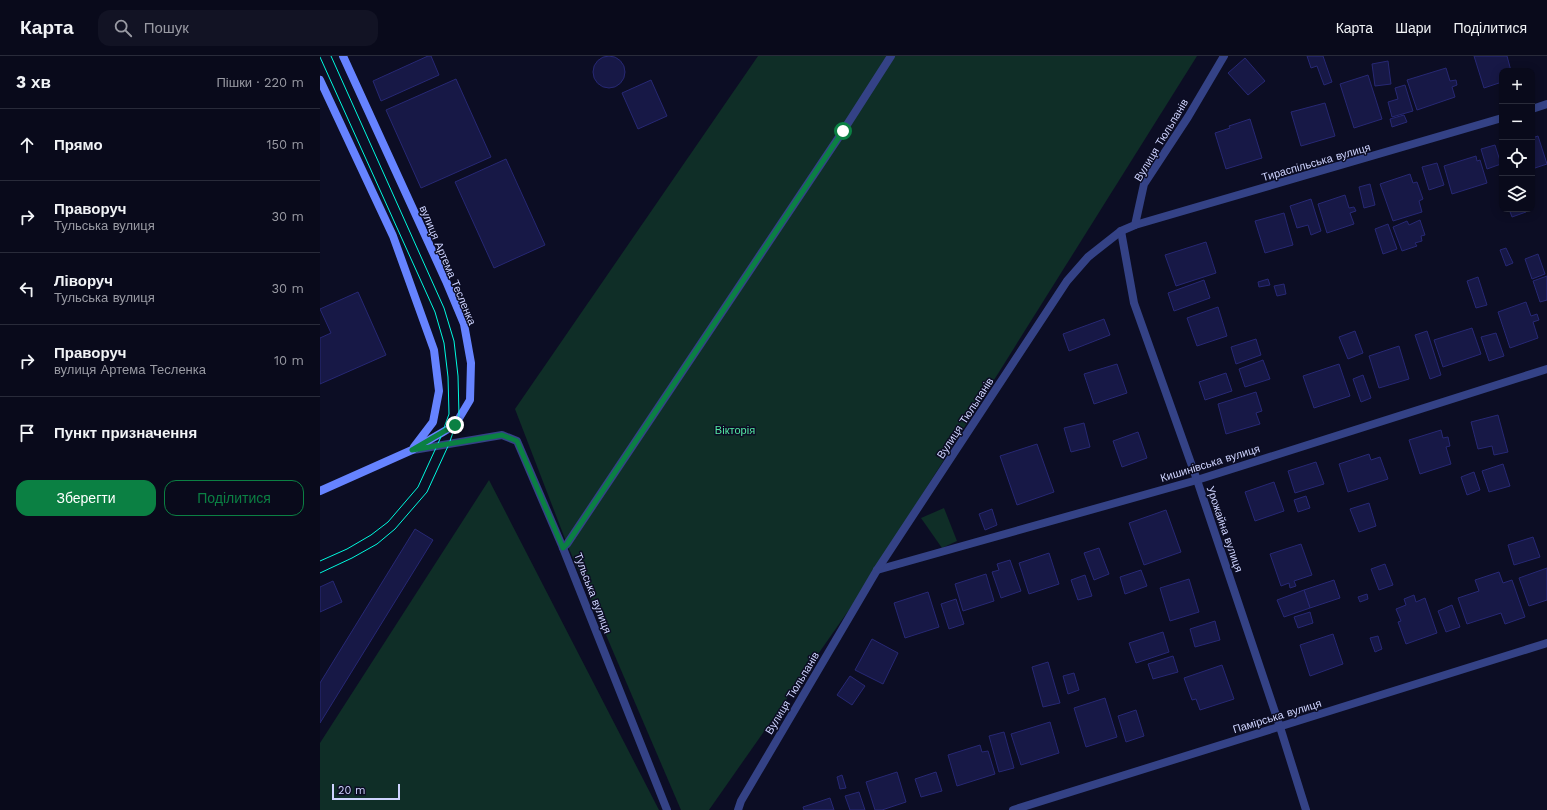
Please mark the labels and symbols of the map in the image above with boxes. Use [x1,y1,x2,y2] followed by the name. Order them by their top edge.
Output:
[1132,97,1191,184] street label: Вулиця Тюльпанів
[834,122,852,140] route start
[1260,141,1372,184] street label: Тираспільська вулиця
[416,203,479,328] street label: вулиця Артема Тесленка
[934,375,997,461] street label: Вулиця Тюльпанів
[446,416,464,434] route end
[715,424,755,437] park label: Вікторія
[1159,442,1262,485] street label: Кишинівська вулиця
[1204,485,1245,574] street label: Урожайна вулиця
[571,551,614,635] street label: Тульська вулиця
[763,650,822,737] street label: Вулиця Тюльпанів
[1231,697,1323,736] street label: Памірська вулиця
[332,782,400,801] scale bar

